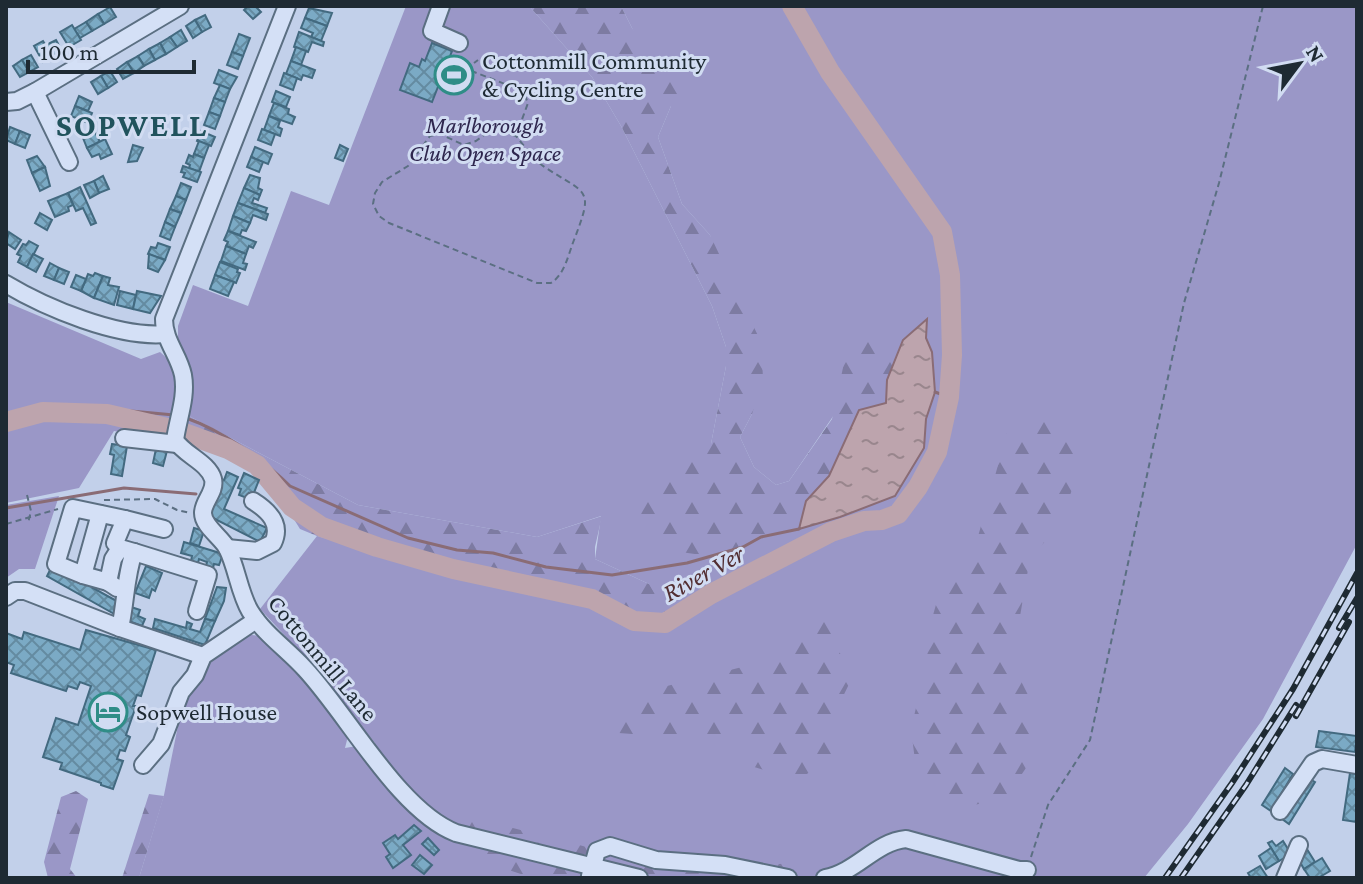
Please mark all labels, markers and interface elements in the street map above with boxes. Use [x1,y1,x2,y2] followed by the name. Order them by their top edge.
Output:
[28,24,194,74] scale bar
[1259,24,1339,104] north arrow
[40,38,99,65] text: 100 m
[1301,41,1330,67] text: N
[482,47,707,102] place label: Cottonmill Community & Cycling Centre
[433,54,475,96] sports icon: Cottonmill Community & Cycling Centre
[56,107,208,143] district label: SOPWELL
[409,111,561,166] park label: Marlborough Club Open Space
[658,539,750,608] water label: River Ver
[263,589,384,726] street label: Cottonmill Lane
[87,691,129,733] hotel icon: Sopwell House
[136,698,277,725] place label: Sopwell House

